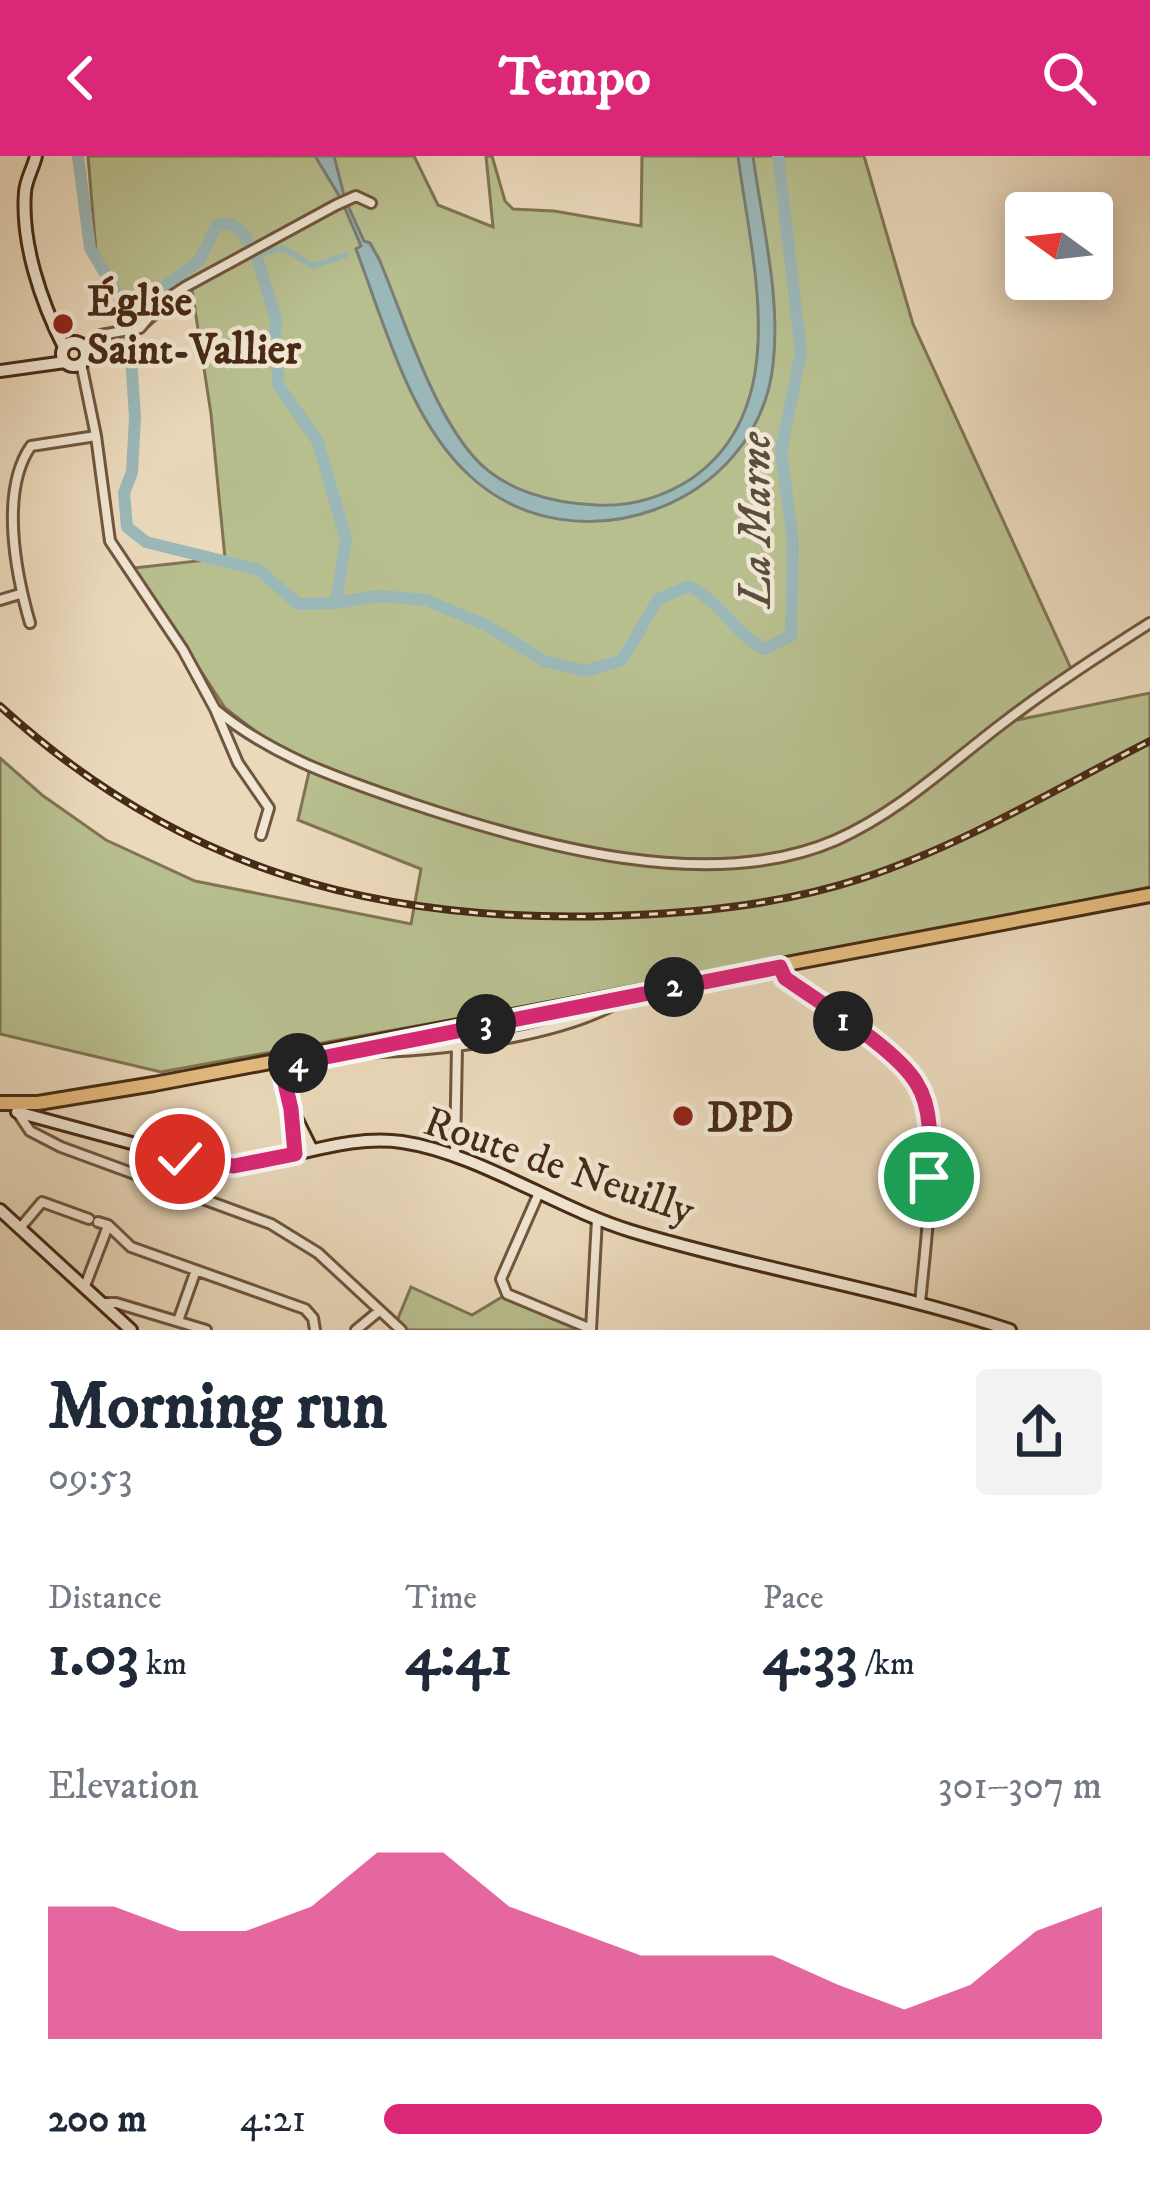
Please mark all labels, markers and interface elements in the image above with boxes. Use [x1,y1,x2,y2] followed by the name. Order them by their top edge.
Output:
[48,45,114,111] icon: back
[499,45,651,112] text: Tempo
[1036,45,1102,111] icon: search
[1005,192,1113,300] north arrow
[1005,192,1113,300] map controls
[87,275,301,377] place label: Église Saint-Vallier
[50,311,76,337] marker: Église Saint-Vallier
[729,431,785,610] water label: La Marne
[644,957,704,1017] pin: 2
[666,966,682,1007] text: 2
[813,991,873,1051] pin: 1
[456,994,516,1054] pin: 3
[837,1000,849,1041] text: 1
[480,1003,492,1044] text: 3
[268,1033,328,1093] pin: 4
[289,1042,308,1083] text: 4
[707,1093,793,1145] place label: DPD
[417,1096,702,1238] street label: Route de Neuilly
[670,1103,696,1129] marker: DPD
[129,1108,231,1210] pin
[147,1126,213,1192] icon: check
[878,1126,980,1228] pin
[896,1144,962,1210] icon: arrive
[48,1367,387,1449] text: Morning run
[976,1369,1102,1495] button: share
[48,1453,133,1502] text: 09:53
[48,1578,162,1619] text: Distance
[405,1578,477,1619] text: Time
[763,1578,824,1619] text: Pace
[48,1619,139,1694] text: 1.03
[405,1619,512,1694] text: 4:41
[763,1619,858,1694] text: 4:33
[139,1644,187,1685] text: km
[858,1644,915,1685] text: /km
[48,1762,199,1811] text: Elevation
[938,1762,1102,1811] text: 301–307 m
[48,2095,147,2144] text: 200 m
[240,2095,306,2144] text: 4:21

